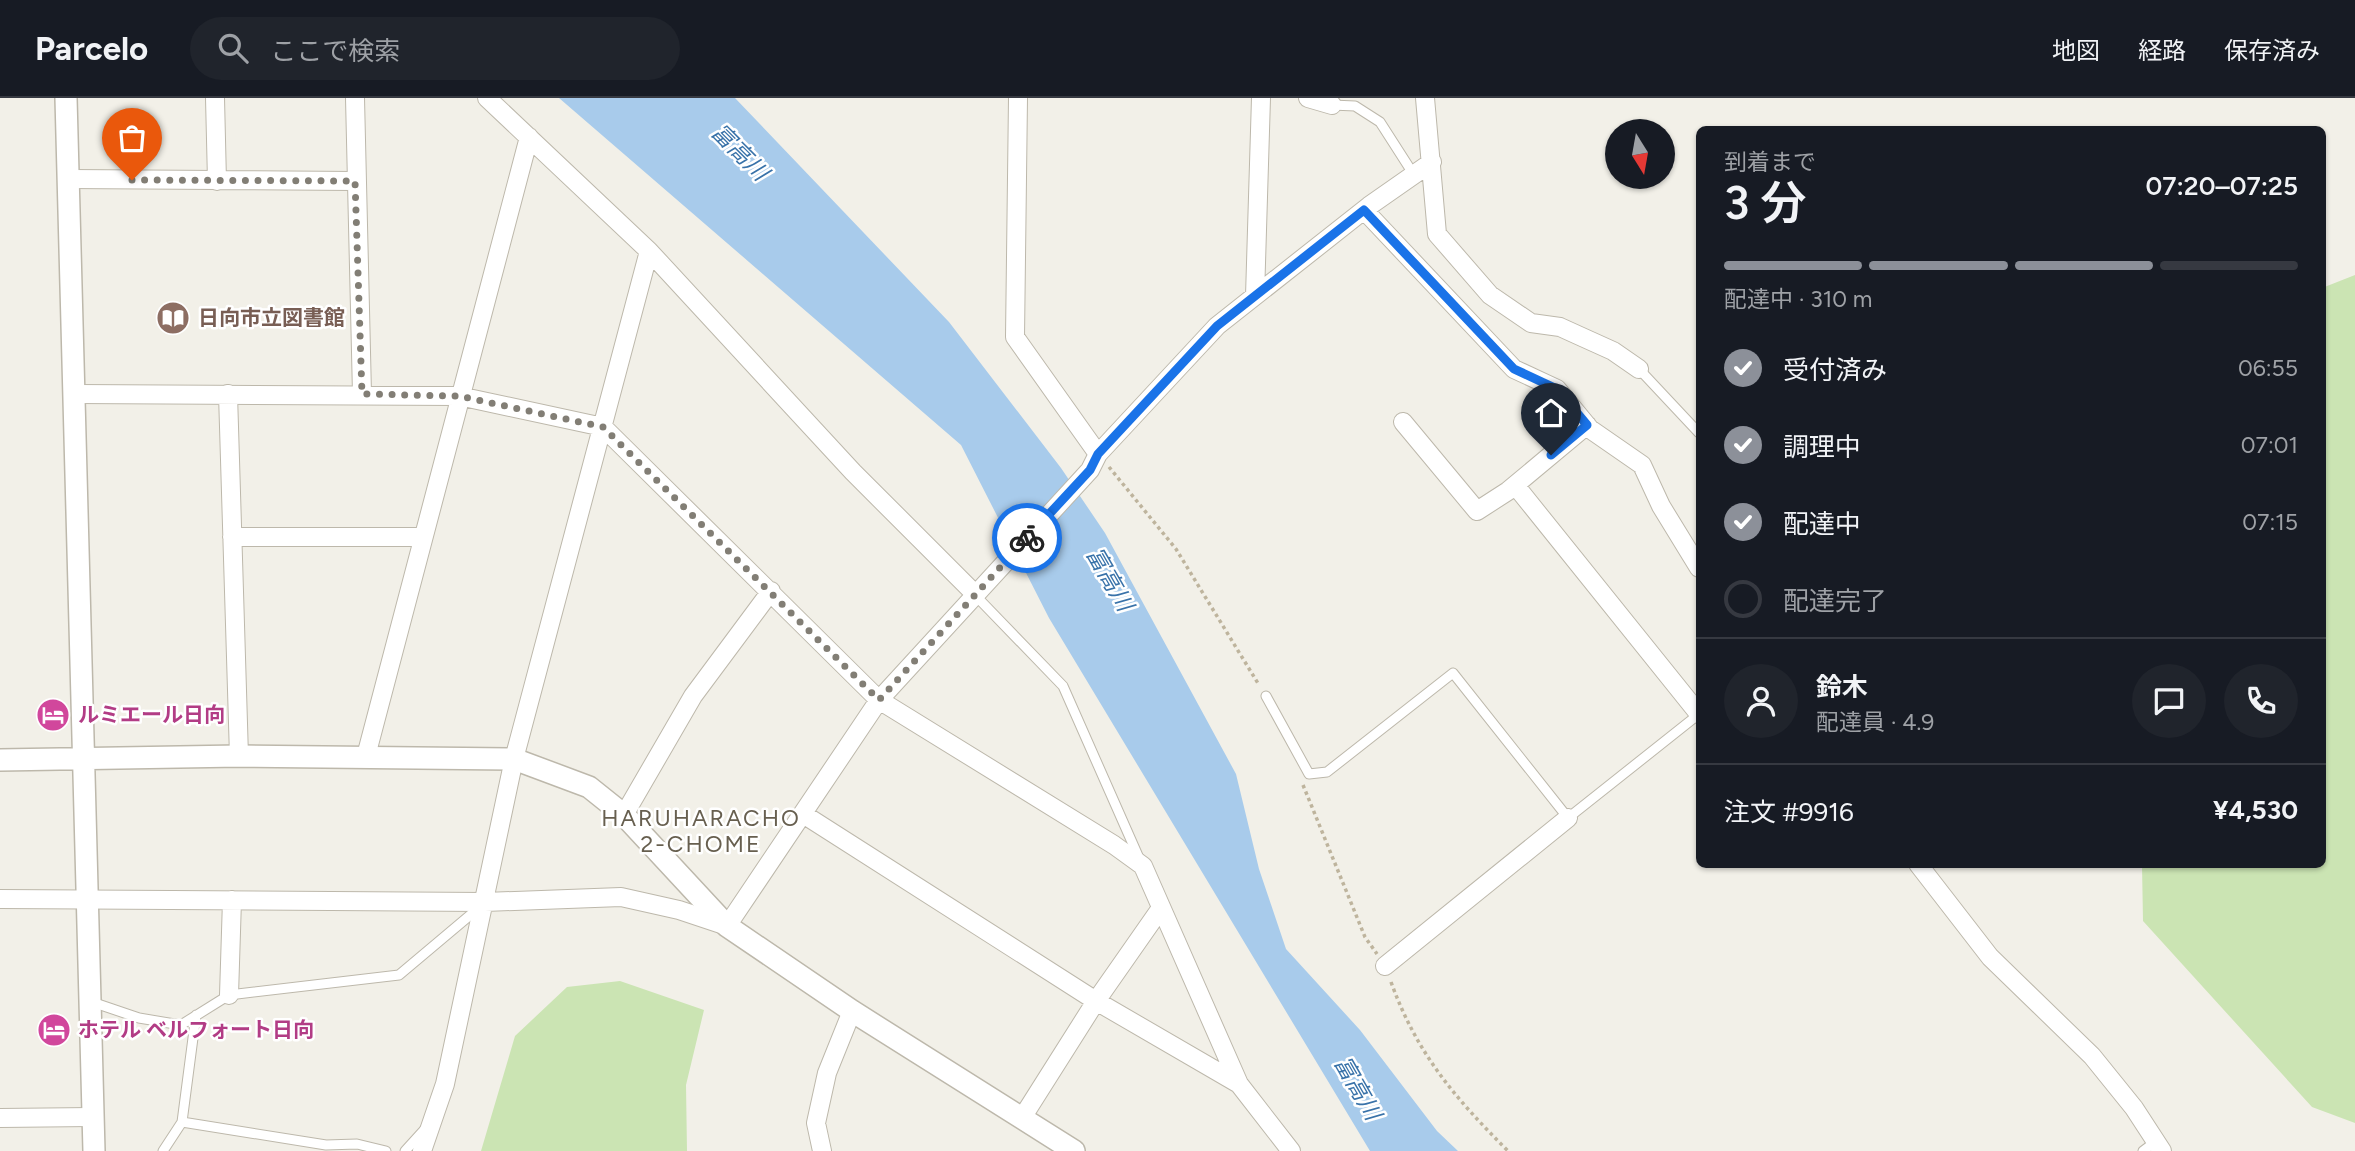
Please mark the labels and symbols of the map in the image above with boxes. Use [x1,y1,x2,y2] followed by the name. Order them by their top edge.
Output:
[102,108,162,180] pin
[706,118,776,188] water label: 富高川
[1605,119,1675,189] north arrow
[154,299,192,337] library icon: 日向市立図書館
[198,305,345,330] place label: 日向市立図書館
[1521,383,1581,455] pin
[992,503,1062,573] courier
[1081,542,1141,618] water label: 富高川
[34,696,72,734] hotel icon: ルミエール日向
[78,702,225,727] place label: ルミエール日向
[601,804,801,858] district label: HARUHARACHO 2-CHOME
[35,1011,73,1049] hotel icon: ホテル ベルフォート日向
[78,1017,314,1042] place label: ホテル ベルフォート日向
[1329,1051,1389,1127] water label: 富高川

